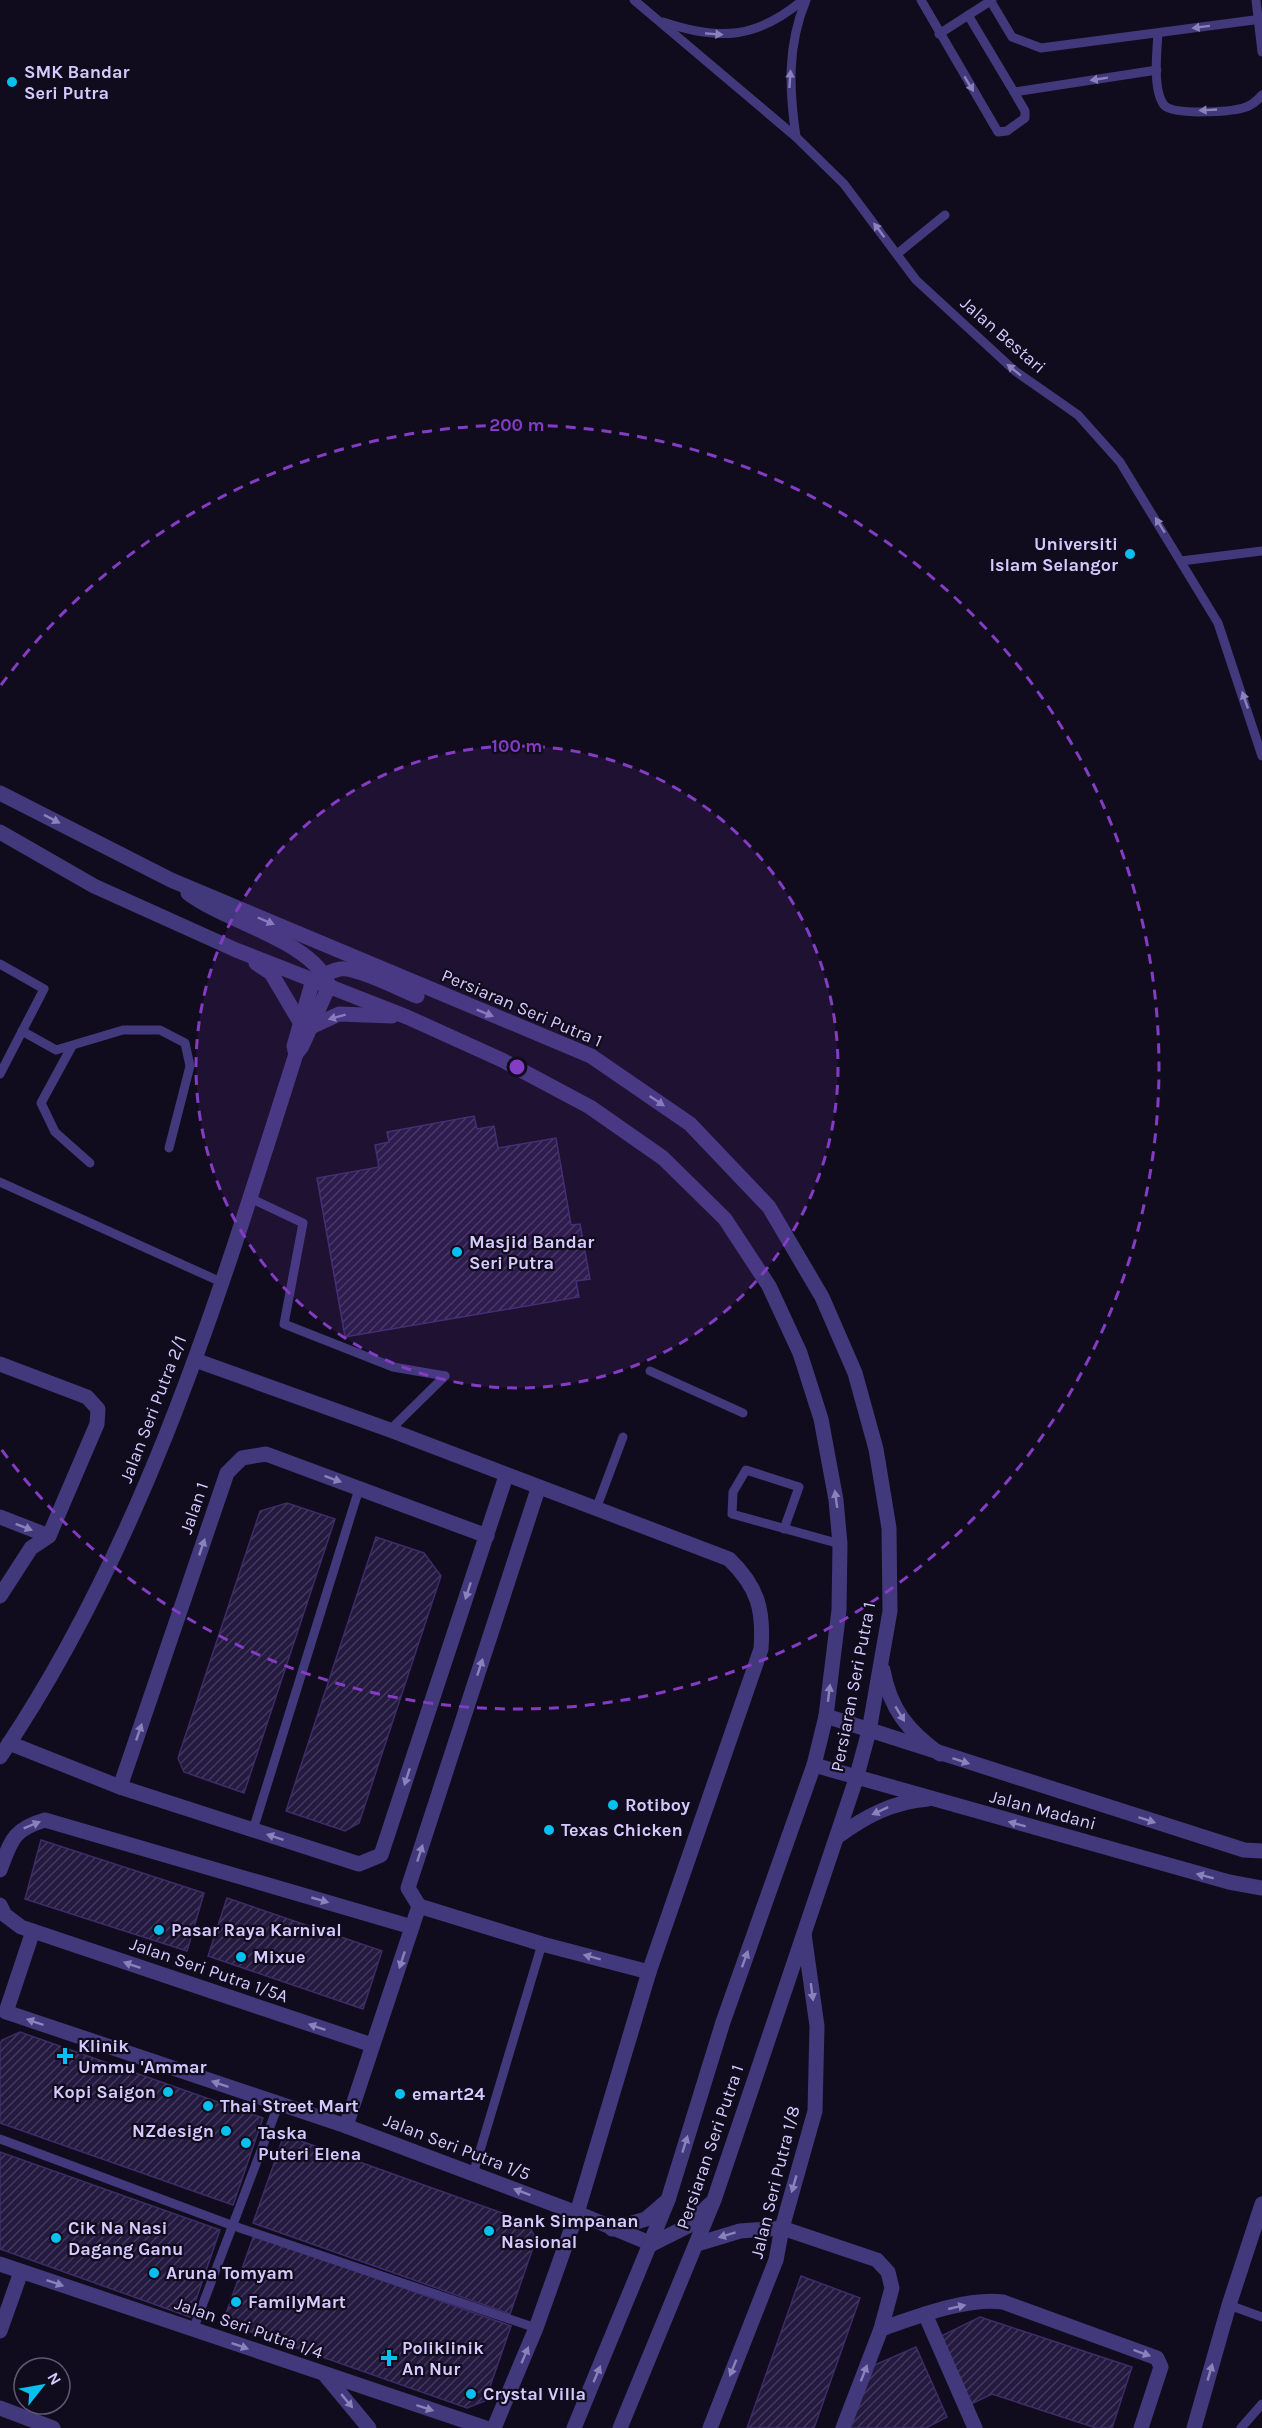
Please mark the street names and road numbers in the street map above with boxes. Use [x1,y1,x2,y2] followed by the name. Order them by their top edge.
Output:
[956,292,1050,378] street label: Jalan Bestari
[438,964,606,1052] street label: Persiaran Seri Putra 1
[115,1332,191,1486] street label: Jalan Seri Putra 2/1
[175,1479,213,1537] street label: Jalan 1
[826,1600,880,1774] street label: Persiaran Seri Putra 1
[987,1785,1099,1835] street label: Jalan Madani
[127,1933,291,2007] street label: Jalan Seri Putra 1/5A
[672,2062,748,2232] street label: Persiaran Seri Putra 1
[745,2103,805,2261] street label: Jalan Seri Putra 1/8
[380,2109,534,2185] street label: Jalan Seri Putra 1/5
[172,2292,326,2364] street label: Jalan Seri Putra 1/4

